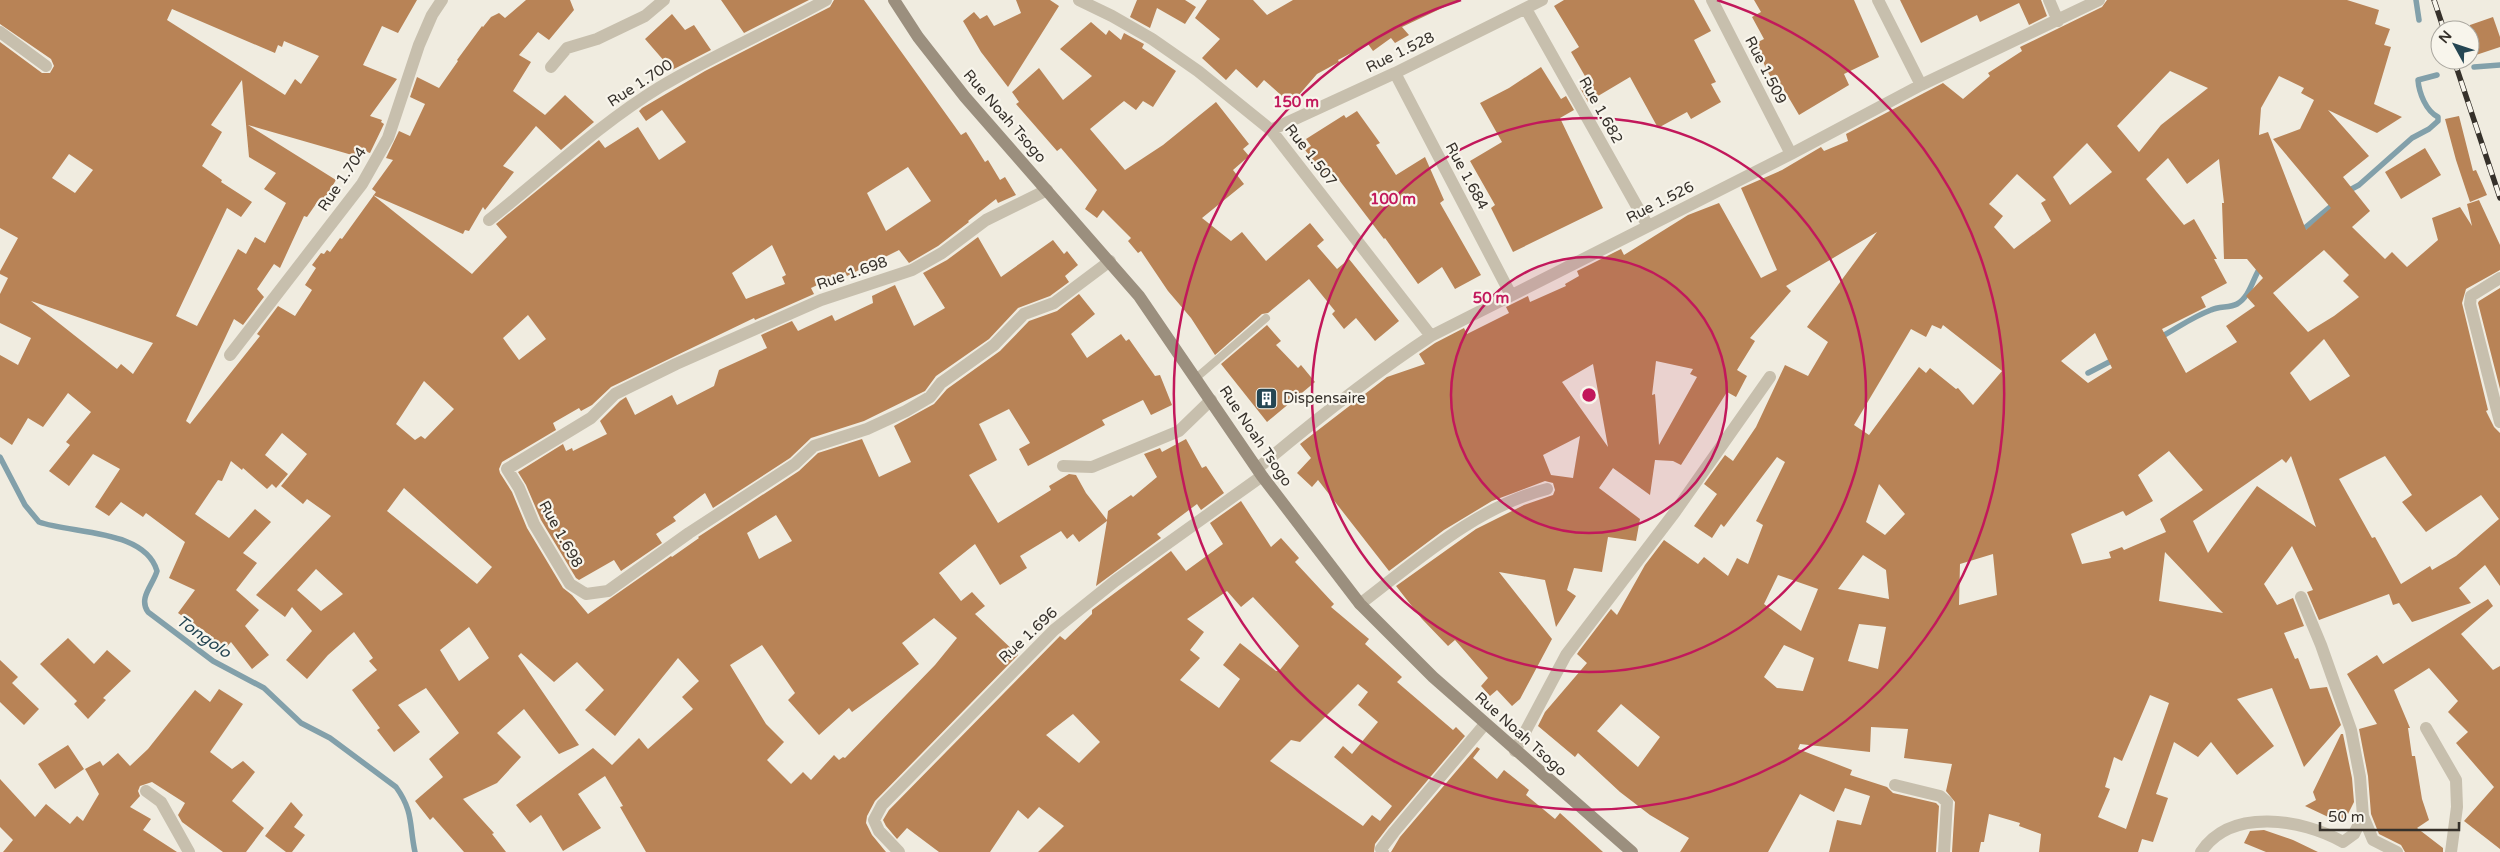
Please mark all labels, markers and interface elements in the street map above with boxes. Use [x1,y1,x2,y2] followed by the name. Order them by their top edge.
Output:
[2430,20,2480,70] north arrow
[2435,27,2456,47] text: N
[1363,28,1437,76] street label: Rue 1.528
[1741,33,1791,107] street label: Rue 1.509
[604,55,676,111] street label: Rue 1.700
[960,66,1050,166] street label: Rue Noah Tsogo
[1575,73,1627,147] street label: Rue 1.682
[1273,93,1319,111] text: 150 m
[1281,120,1341,190] street label: Rue 1.507
[1442,139,1492,213] street label: Rue 1.684
[314,143,370,215] street label: Rue 1.704
[1623,177,1697,227] street label: Rue 1.526
[1370,190,1416,208] text: 100 m
[814,252,890,294] street label: Rue 1.698
[1473,289,1509,307] text: 50 m
[1216,382,1296,490] street label: Rue Noah Tsogo
[1255,386,1279,410] building icon: Dispensaire
[1580,386,1598,404] centre of rings
[1283,389,1366,407] place label: Dispensaire
[535,497,587,571] street label: Rue 1.698
[995,603,1061,667] street label: Rue 1.696
[172,611,235,663] water label: Tongolo
[1471,688,1571,780] street label: Rue Noah Tsogo
[2320,800,2459,832] scale bar
[2328,808,2365,826] text: 50 m

